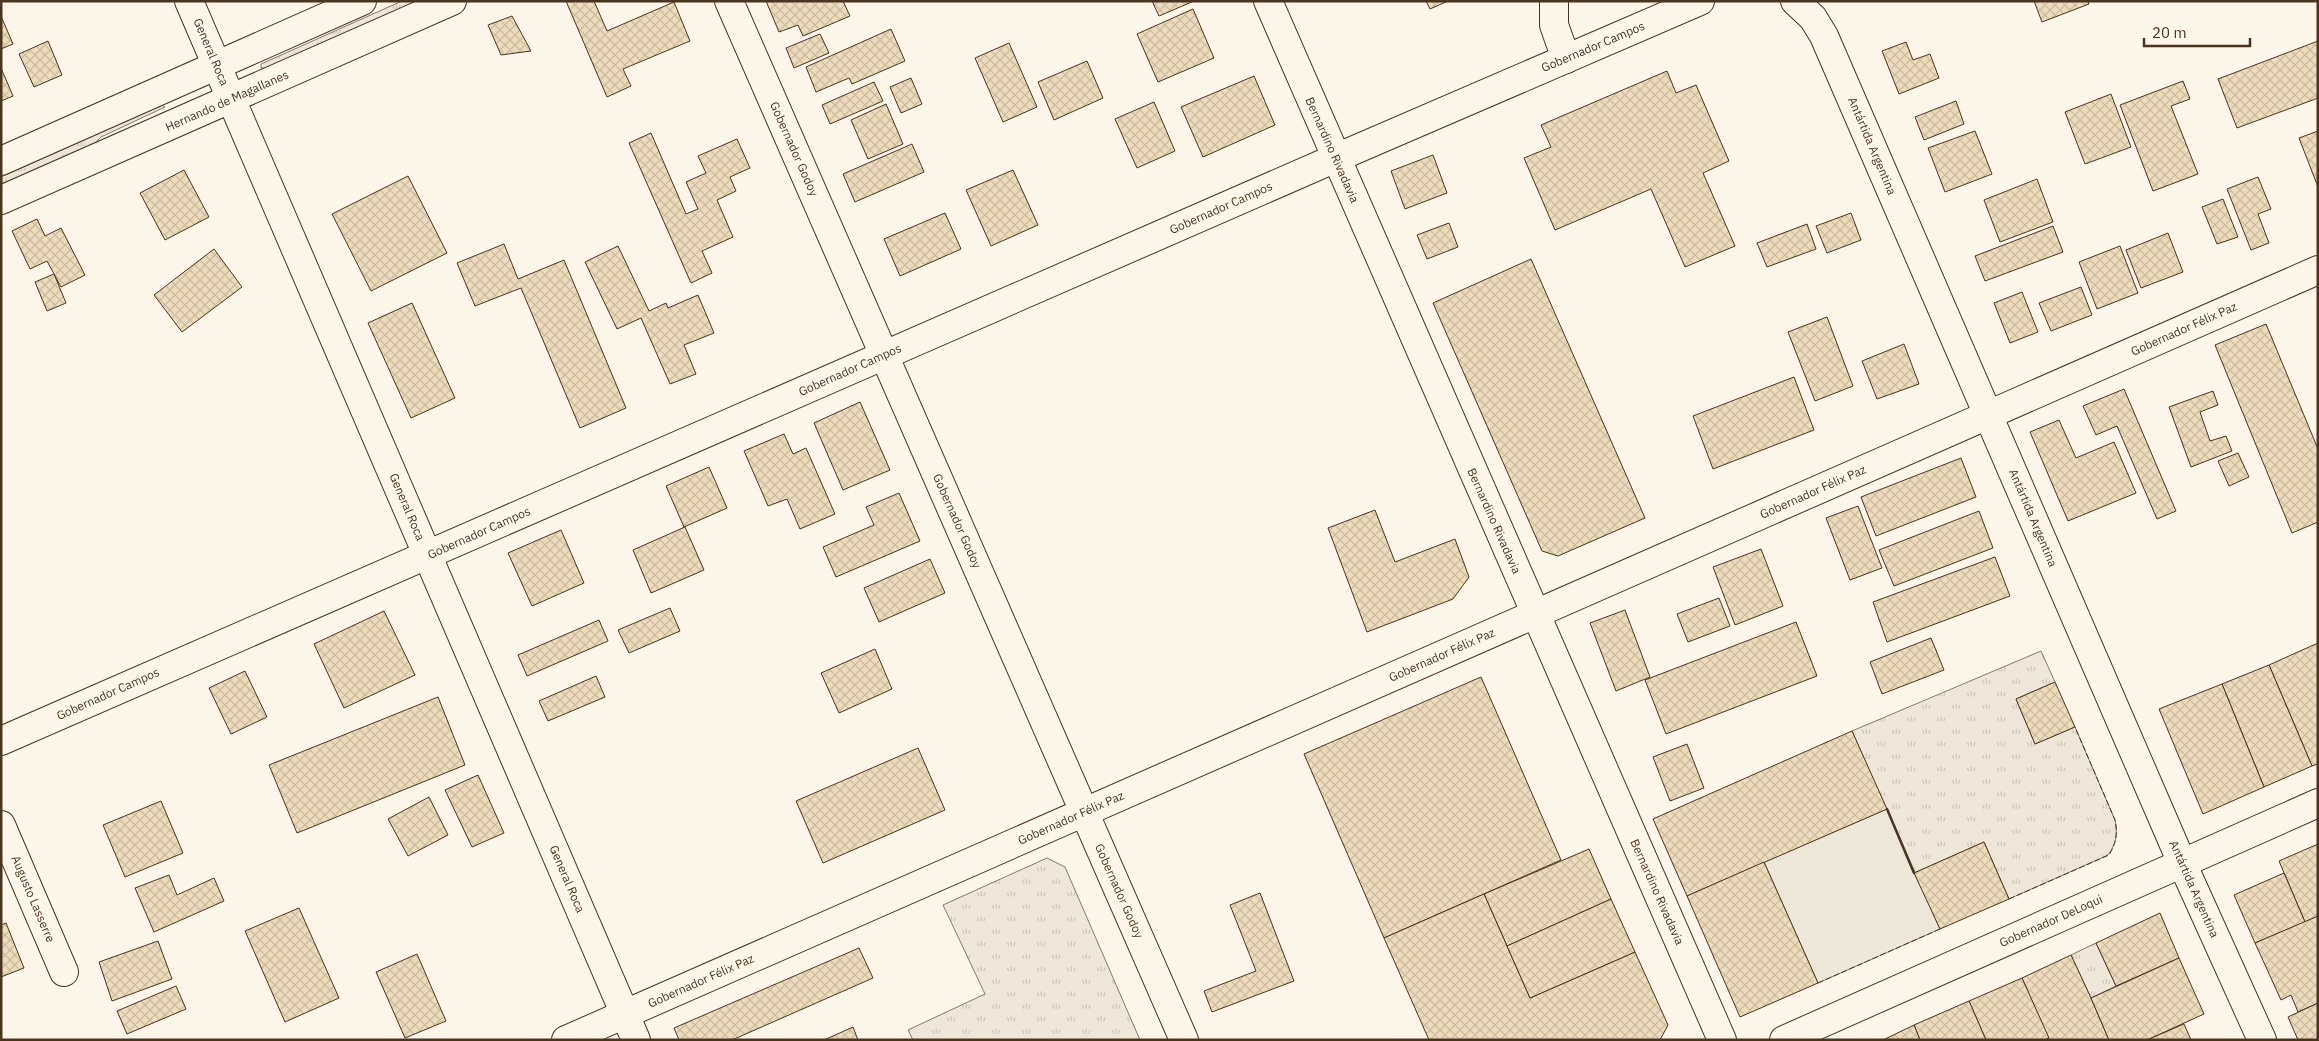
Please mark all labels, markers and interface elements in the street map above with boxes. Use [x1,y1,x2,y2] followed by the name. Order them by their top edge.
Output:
[2144,15,2250,47] scale bar
[191,16,233,88] street label: General Roca
[1539,18,1647,75] street label: Gobernador Campos
[2152,23,2187,42] text: 20 m
[163,67,291,135] street label: Hernando de Magallanes
[1302,95,1363,206] street label: Bernardino Rivadavia
[1845,95,1900,198] street label: Antártida Argentina
[767,99,822,198] street label: Gobernador Godoy
[1167,178,1275,237] street label: Gobernador Campos
[2128,298,2240,359] street label: Gobernador Félix Paz
[796,340,904,399] street label: Gobernador Campos
[1757,461,1869,522] street label: Gobernador Félix Paz
[1464,466,1525,577] street label: Bernardino Rivadavia
[2006,467,2061,570] street label: Antártida Argentina
[387,471,429,543] street label: General Roca
[930,471,985,570] street label: Gobernador Godoy
[425,503,533,562] street label: Gobernador Campos
[1386,624,1498,685] street label: Gobernador Félix Paz
[54,664,162,723] street label: Gobernador Campos
[1015,787,1127,848] street label: Gobernador Félix Paz
[1627,837,1688,948] street label: Bernardino Rivadavia
[2166,838,2223,940] street label: Antártida Argentina
[1092,841,1147,940] street label: Gobernador Godoy
[547,843,589,915] street label: General Roca
[8,853,59,945] street label: Augusto Lasserre
[1997,891,2105,950] street label: Gobernador DeLoqui
[645,950,757,1011] street label: Gobernador Félix Paz

